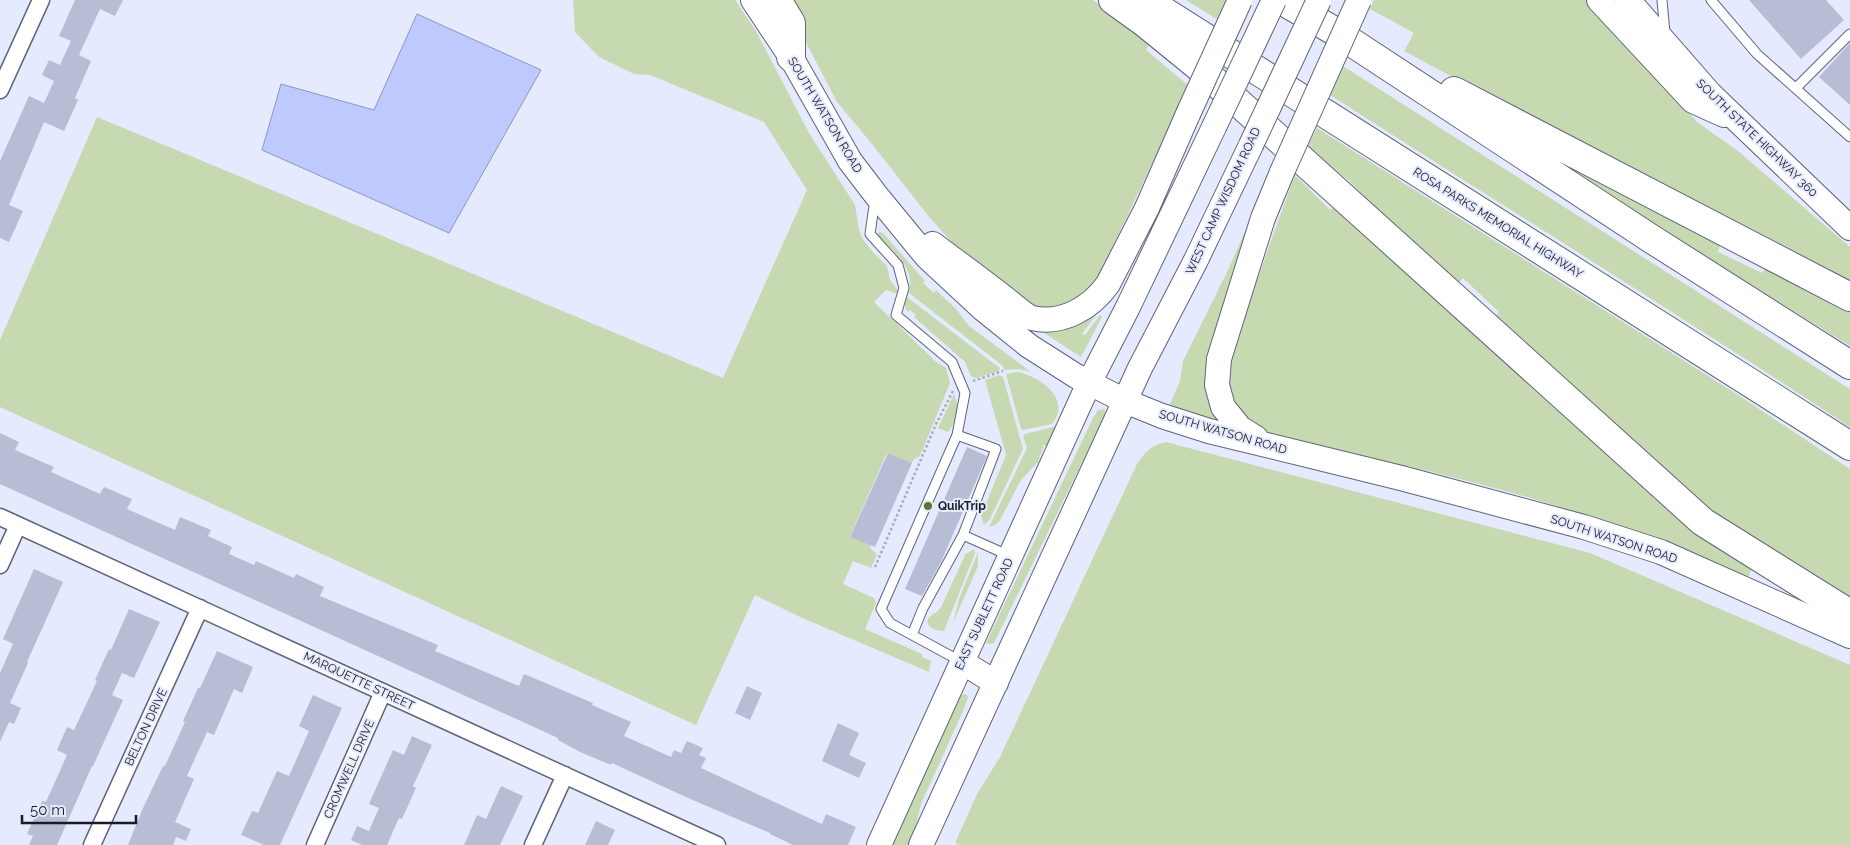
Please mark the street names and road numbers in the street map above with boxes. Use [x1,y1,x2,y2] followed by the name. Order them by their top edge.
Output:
[785,55,865,176] street label: SOUTH WATSON ROAD
[1693,76,1821,200] street label: SOUTH STATE HIGHWAY 360
[1183,125,1264,277] street label: WEST CAMP WISDOM ROAD
[1410,165,1586,281] street label: ROSA PARKS MEMORIAL HIGHWAY
[1157,407,1289,457] street label: SOUTH WATSON ROAD
[1549,512,1680,566] street label: SOUTH WATSON ROAD
[952,555,1016,672] street label: EAST SUBLETT ROAD
[301,649,417,713] street label: MARQUETTE STREET
[122,686,170,768] street label: BELTON DRIVE
[321,717,377,821] street label: CROMWELL DRIVE

